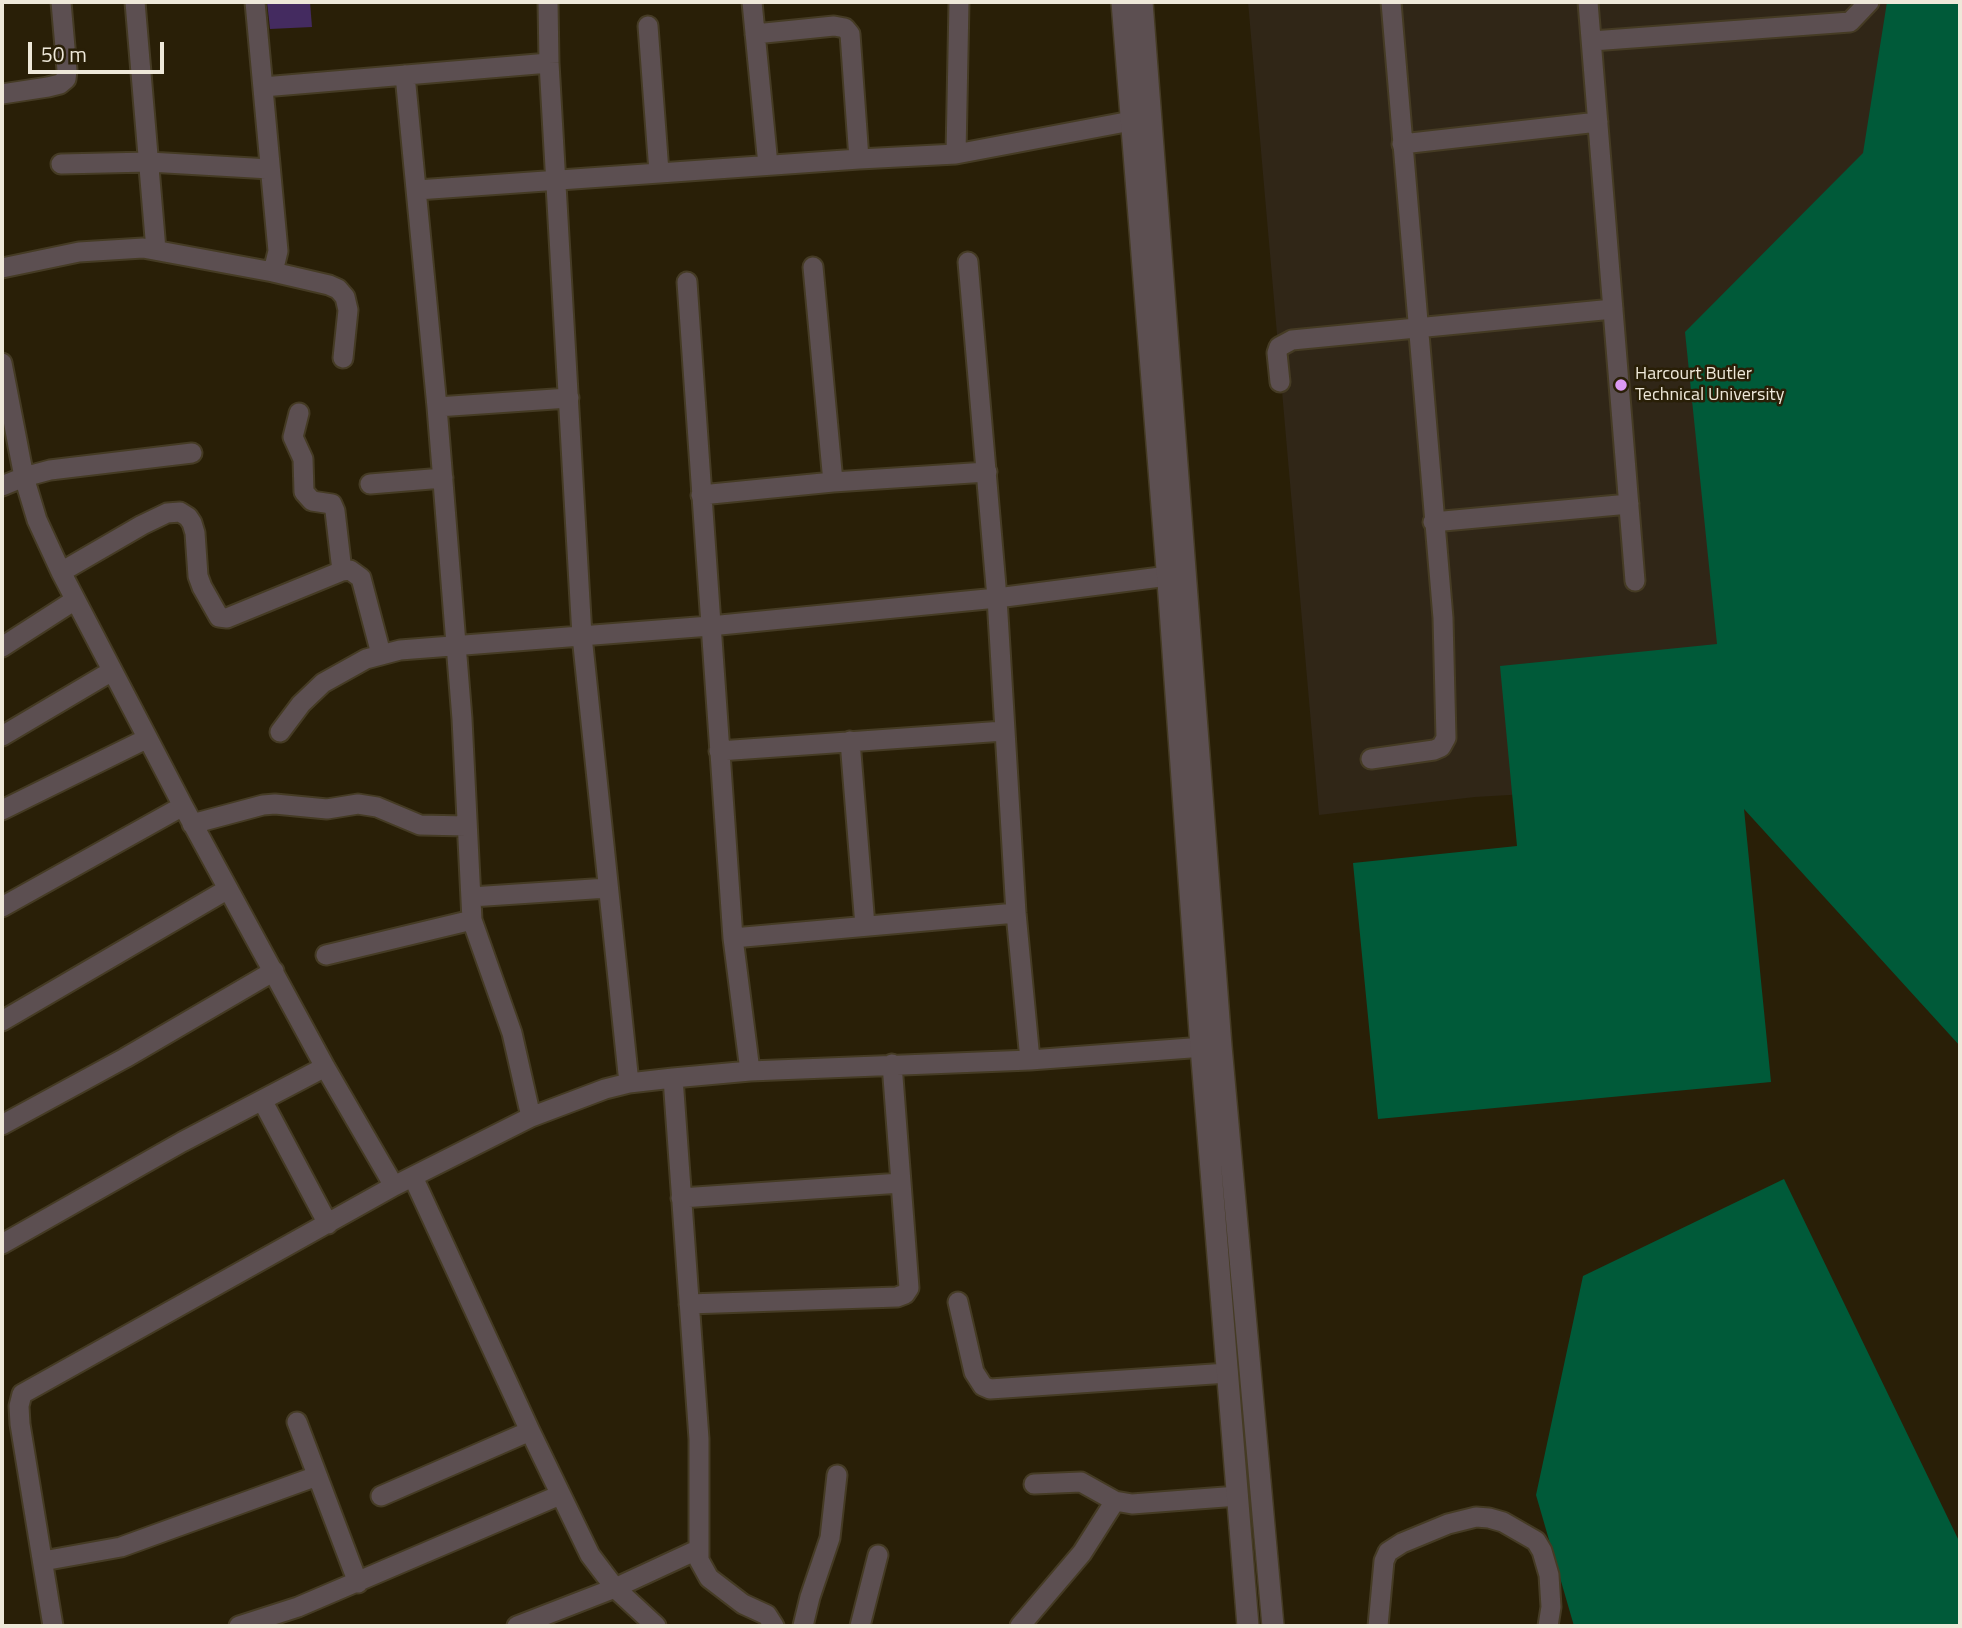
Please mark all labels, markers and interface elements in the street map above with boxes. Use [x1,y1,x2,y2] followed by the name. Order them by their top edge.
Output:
[32,28,168,72] scale bar
[41,38,87,70] text: 50 m
[1635,364,1784,406] place label: Harcourt Butler Technical University
[1613,377,1629,393] marker: Harcourt Butler Technical University

